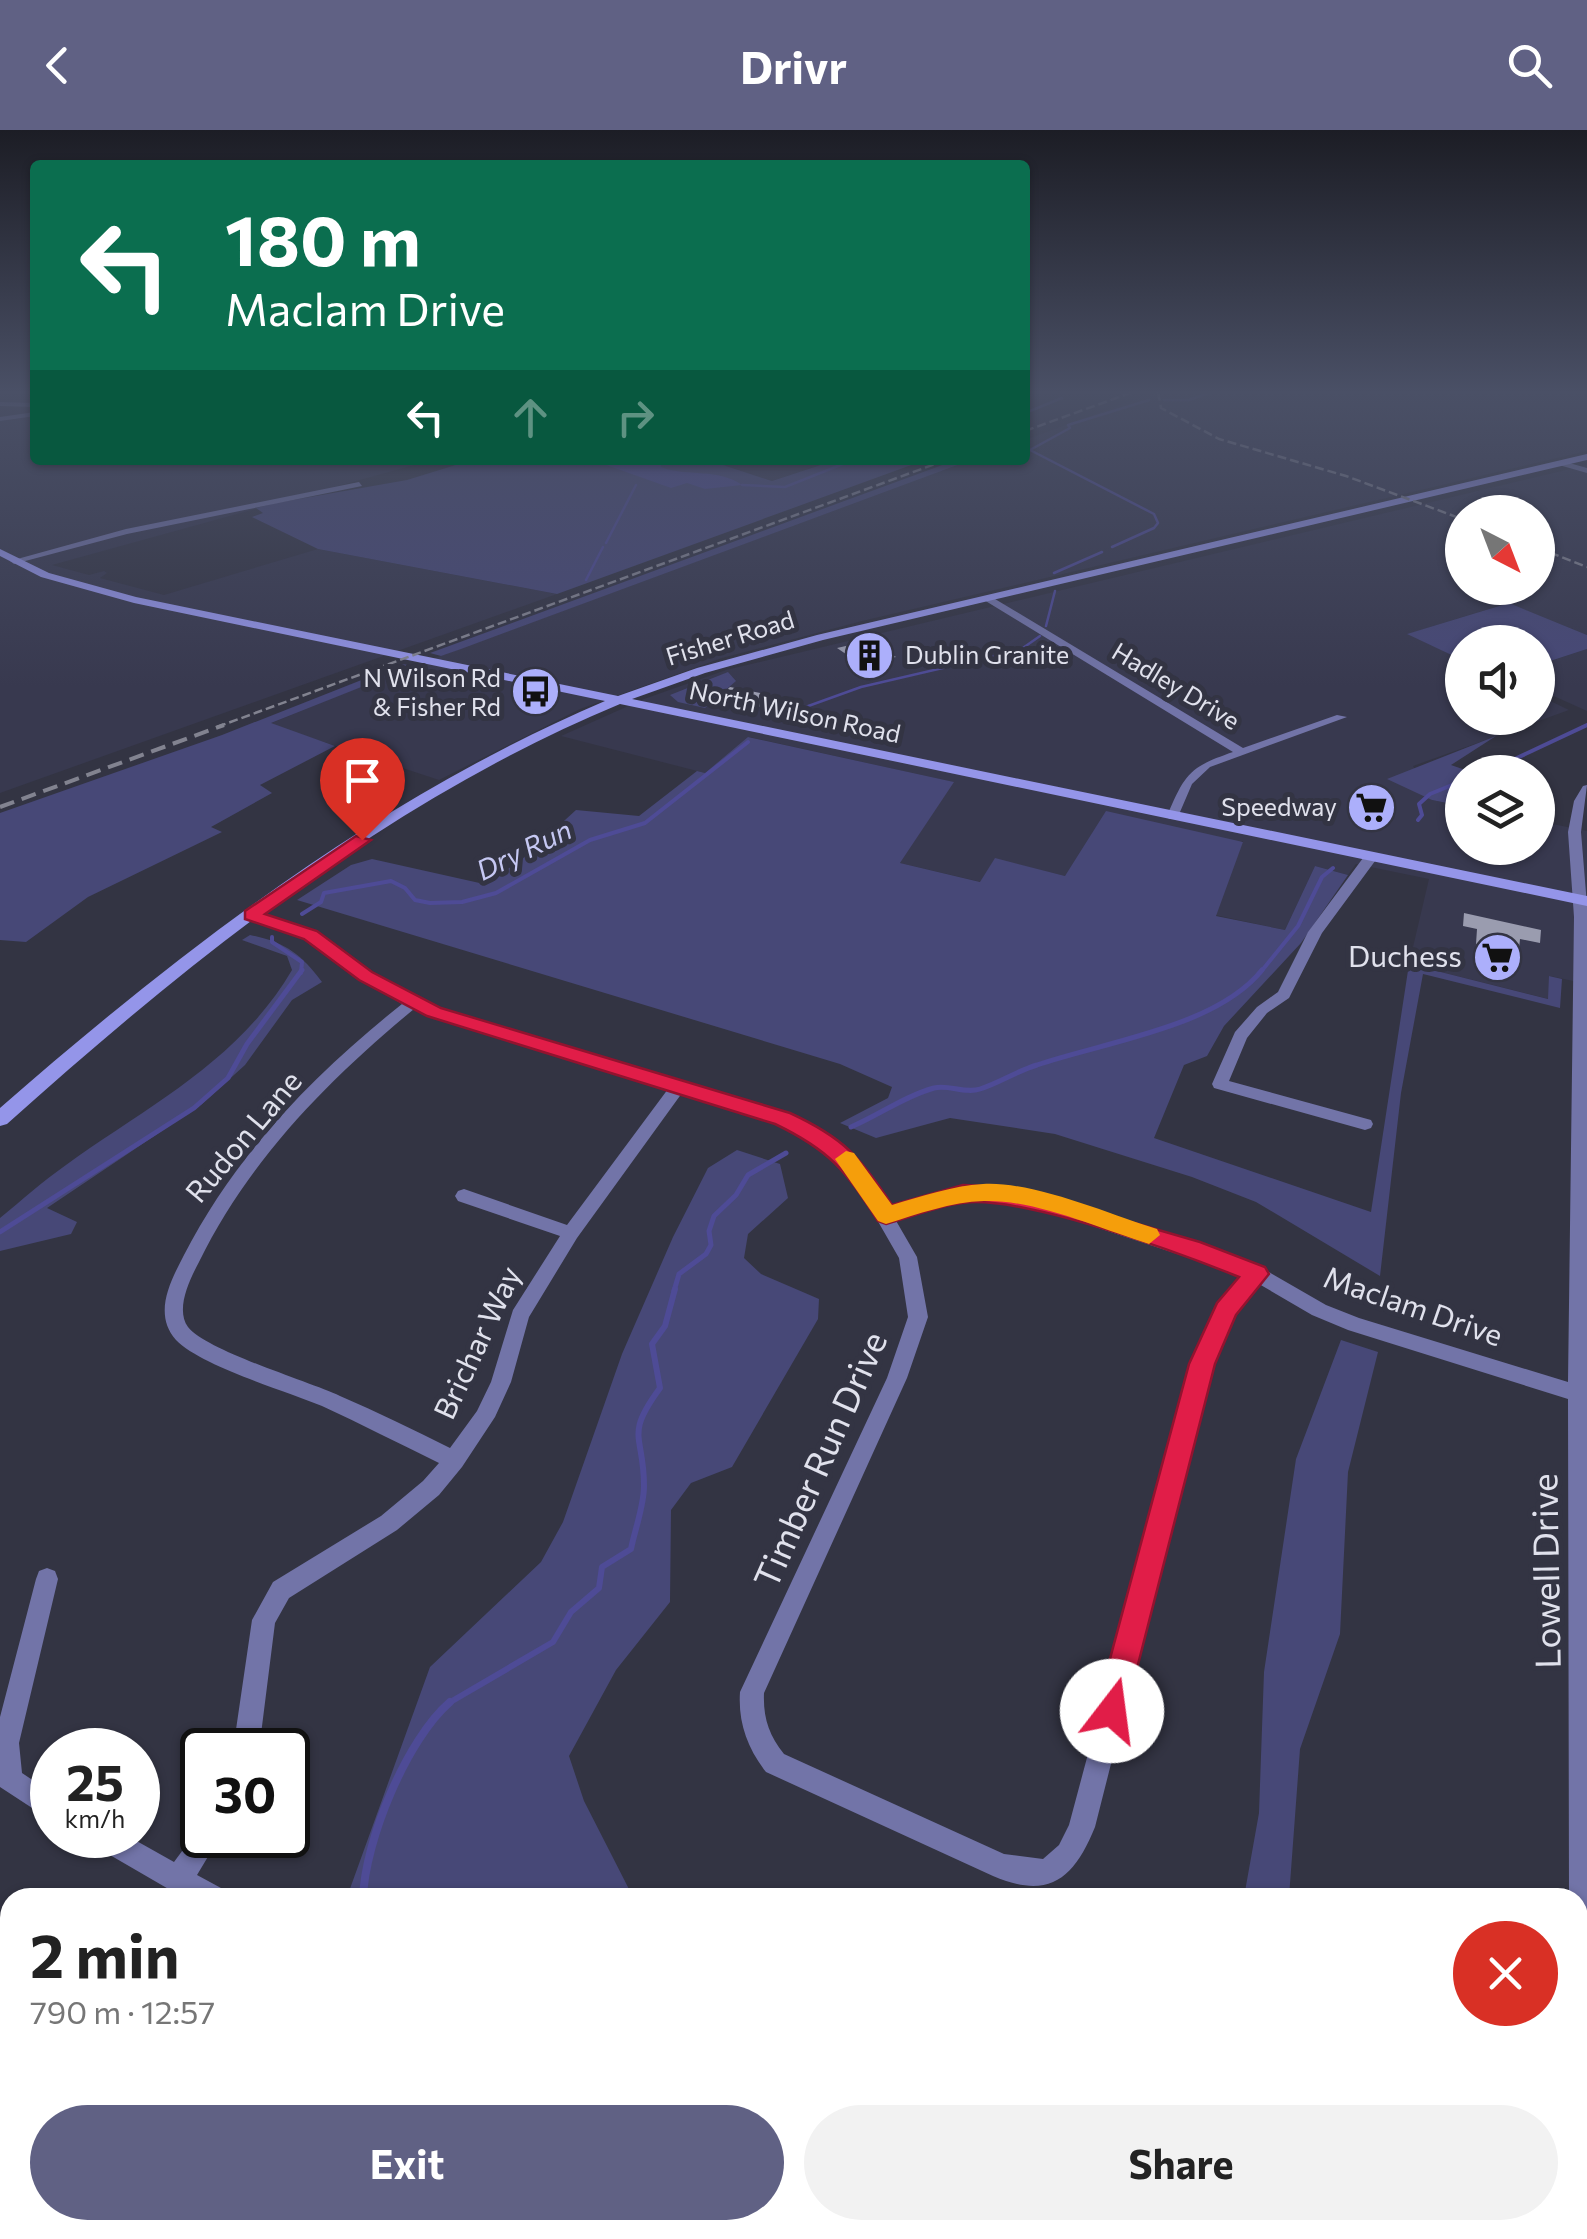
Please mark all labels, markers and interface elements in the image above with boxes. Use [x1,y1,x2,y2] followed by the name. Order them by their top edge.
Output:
[30,38,85,93] icon: back
[740,38,847,93] text: Drivr
[1502,38,1557,93] icon: search
[225,195,421,280] text: 180 m
[60,200,190,330] icon: left
[225,280,505,335] text: Maclam Drive
[398,390,453,445] icon: left
[503,390,558,445] icon: ahead
[608,390,663,445] icon: right
[1445,495,1555,605] north arrow
[1445,495,1555,865] map controls
[662,603,798,671] street label: Fisher Road
[1445,625,1555,735] button: sound
[844,629,896,681] building icon: Dublin Granite
[1107,635,1246,735] street label: Hadley Drive
[905,639,1069,669] place label: Dublin Granite
[363,662,501,721] place label: N Wilson Rd & Fisher Rd
[510,666,562,718] bus stop icon: N Wilson Rd & Fisher Rd
[687,674,904,748] street label: North Wilson Road
[320,738,405,841] pin
[335,753,390,808] icon: arrive
[1445,755,1555,865] button: layers
[1346,781,1398,833] supermarket icon: Speedway
[1221,791,1337,821] place label: Speedway
[470,811,577,887] water label: Dry Run
[1471,931,1523,983] supermarket icon: Duchess
[1348,936,1462,973] place label: Duchess
[176,1062,308,1209] street label: Rudon Lane
[1320,1257,1508,1353] street label: Maclam Drive
[424,1260,527,1424] street label: Brichar Way
[743,1324,894,1594] street label: Timber Run Drive
[1521,1473,1568,1669] street label: Lowell Drive
[1060,1659,1164,1763] position arrow
[180,1728,310,1858] speed limit sign: 30
[66,1750,124,1811] text: 25
[65,1803,125,1833] text: km/h
[30,1917,179,1990] text: 2 min
[1453,1921,1558,2026] button: close
[30,1991,215,2031] text: 790 m · 12:57
[30,2105,784,2220] button: Exit
[804,2105,1558,2220] button: Share

